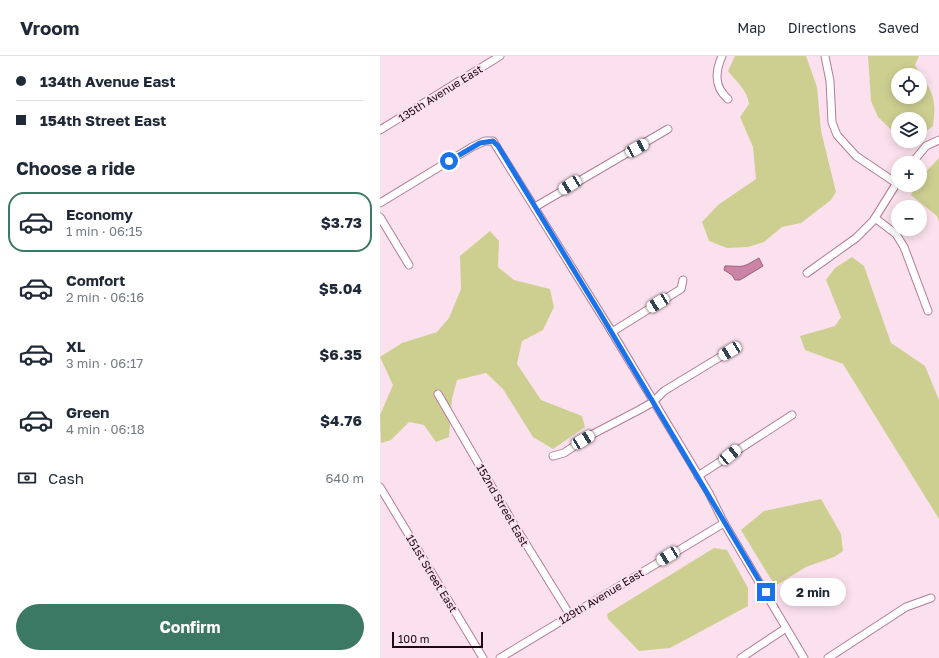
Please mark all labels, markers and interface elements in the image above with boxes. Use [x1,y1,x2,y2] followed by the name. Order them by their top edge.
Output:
[20,16,79,39] text: Vroom
[737,19,766,36] text: Map
[788,19,856,36] text: Directions
[878,19,919,36] text: Saved
[396,62,484,124] street label: 135th Avenue East
[891,68,927,236] map controls
[891,68,927,104] button: locate
[40,72,175,90] text: 134th Avenue East
[40,111,166,129] text: 154th Street East
[891,112,927,148] button: layers
[624,137,650,159] car
[440,152,458,170] route start
[891,156,927,192] button: +
[16,157,135,179] text: Choose a ride
[557,174,583,196] car
[891,200,927,236] button: −
[18,204,54,240] icon: car
[66,205,133,223] text: Economy
[321,213,362,231] text: $3.73
[66,223,143,239] text: 1 min · 06:15
[18,270,54,306] icon: car
[66,271,125,289] text: Comfort
[319,279,362,297] text: $5.04
[66,289,144,305] text: 2 min · 06:16
[645,292,671,314] car
[18,336,54,372] icon: car
[66,337,85,355] text: XL
[717,340,743,362] car
[319,345,362,363] text: $6.35
[66,355,143,371] text: 3 min · 06:17
[18,402,54,438] icon: car
[66,403,109,421] text: Green
[320,411,362,429] text: $4.76
[66,421,145,437] text: 4 min · 06:18
[570,429,596,451] car
[717,443,743,467] car
[474,462,532,548] street label: 152nd Street East
[16,467,38,489] icon: cash
[48,469,84,487] text: Cash
[325,470,364,486] text: 640 m
[404,532,460,614] street label: 151st Street East
[655,545,681,567] car
[556,565,646,627] street label: 129th Avenue East
[780,578,846,606] callout: 2 min
[757,583,775,601] route end
[796,584,830,600] text: 2 min
[16,604,364,650] button: Confirm
[392,630,483,649] scale bar
[398,632,429,645] text: 100 m

